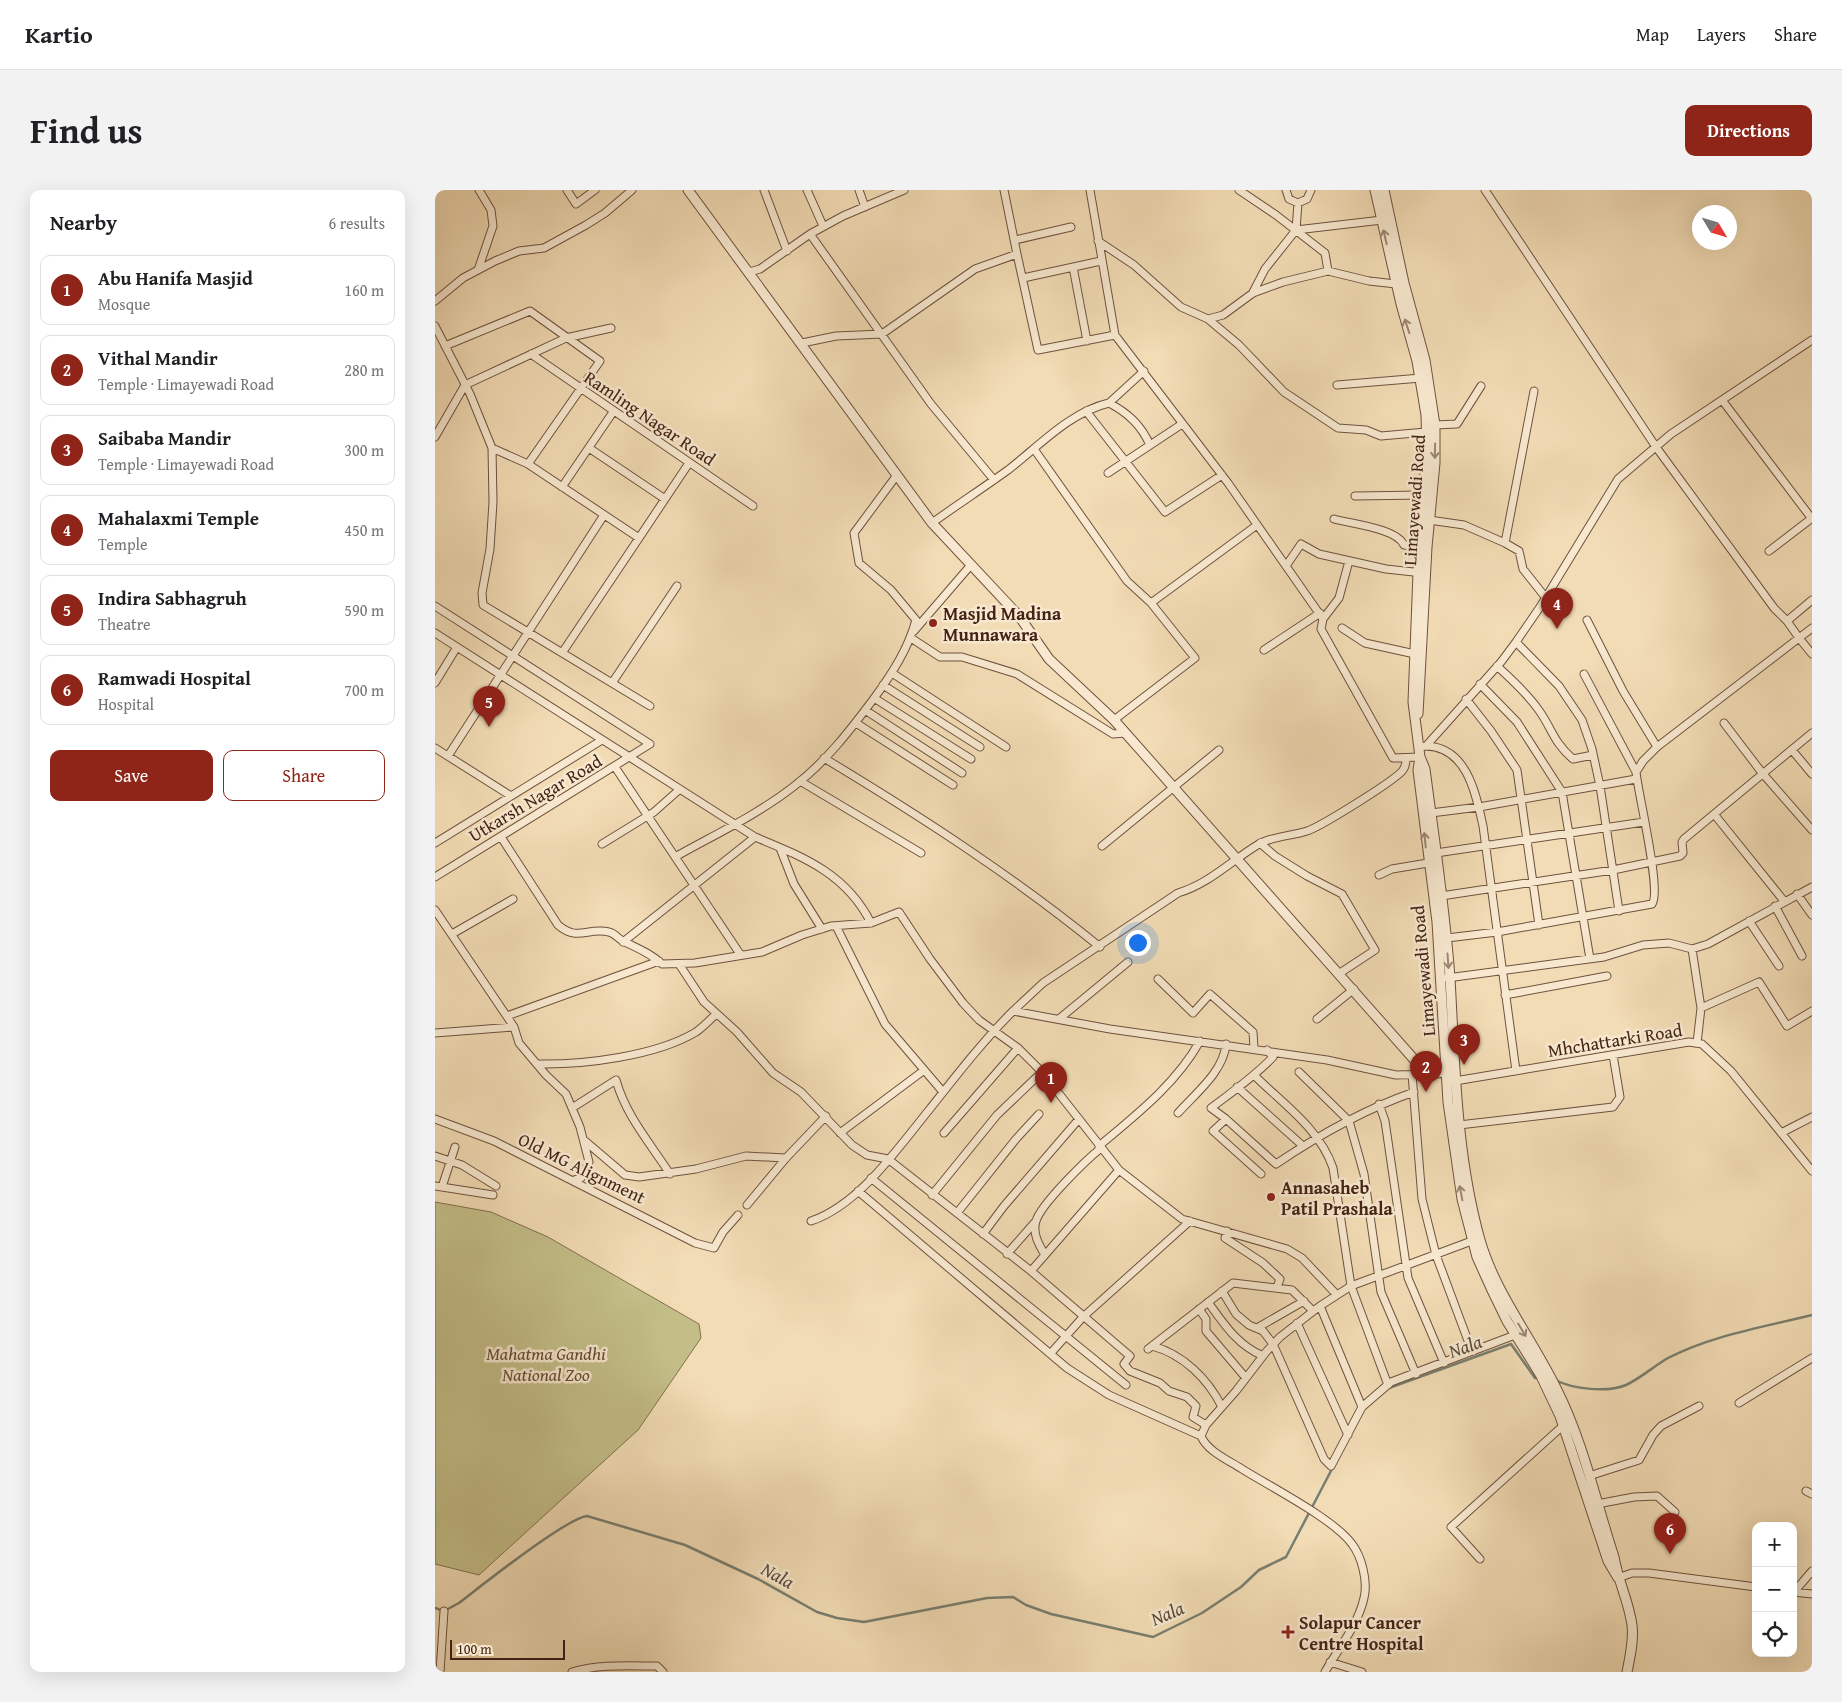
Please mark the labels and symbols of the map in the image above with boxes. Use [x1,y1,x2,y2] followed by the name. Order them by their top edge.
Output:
[1692,205,1737,250] north arrow
[1380,230,1389,246] one-way arrow
[1401,318,1411,334] one-way arrow
[579,364,721,472] street label: Ramling Nagar Road
[1396,433,1432,566] street label: Limayewadi Road
[1430,442,1440,458] one-way arrow
[1541,588,1573,629] pin: 4
[943,600,1062,648] place label: Masjid Madina Munnawara
[927,617,939,629] marker: Masjid Madina Munnawara
[473,686,505,727] pin: 5
[463,747,607,849] street label: Utkarsh Nagar Road
[1420,833,1430,849] one-way arrow
[1404,904,1442,1038] street label: Limayewadi Road
[1125,930,1151,956] your location
[1444,953,1453,969] one-way arrow
[1546,1016,1684,1064] street label: Mhchattarki Road
[1448,1024,1480,1065] pin: 3
[1410,1051,1442,1092] pin: 2
[1035,1062,1067,1103] pin: 1
[514,1125,651,1211] street label: Old MG Alignment
[1281,1174,1394,1222] place label: Annasaheb Patil Prashala
[1455,1186,1465,1202] one-way arrow
[1265,1191,1277,1203] marker: Annasaheb Patil Prashala
[1517,1322,1527,1336] one-way arrow
[1443,1327,1486,1365] water label: Nala
[486,1340,606,1388] park label: Mahatma Gandhi National Zoo
[1654,1513,1686,1554] pin: 6
[756,1554,800,1596] water label: Nala
[1145,1593,1188,1633] water label: Nala
[1299,1609,1424,1657] place label: Solapur Cancer Centre Hospital
[1281,1625,1295,1639] marker: Solapur Cancer Centre Hospital
[450,1637,565,1660] scale bar

